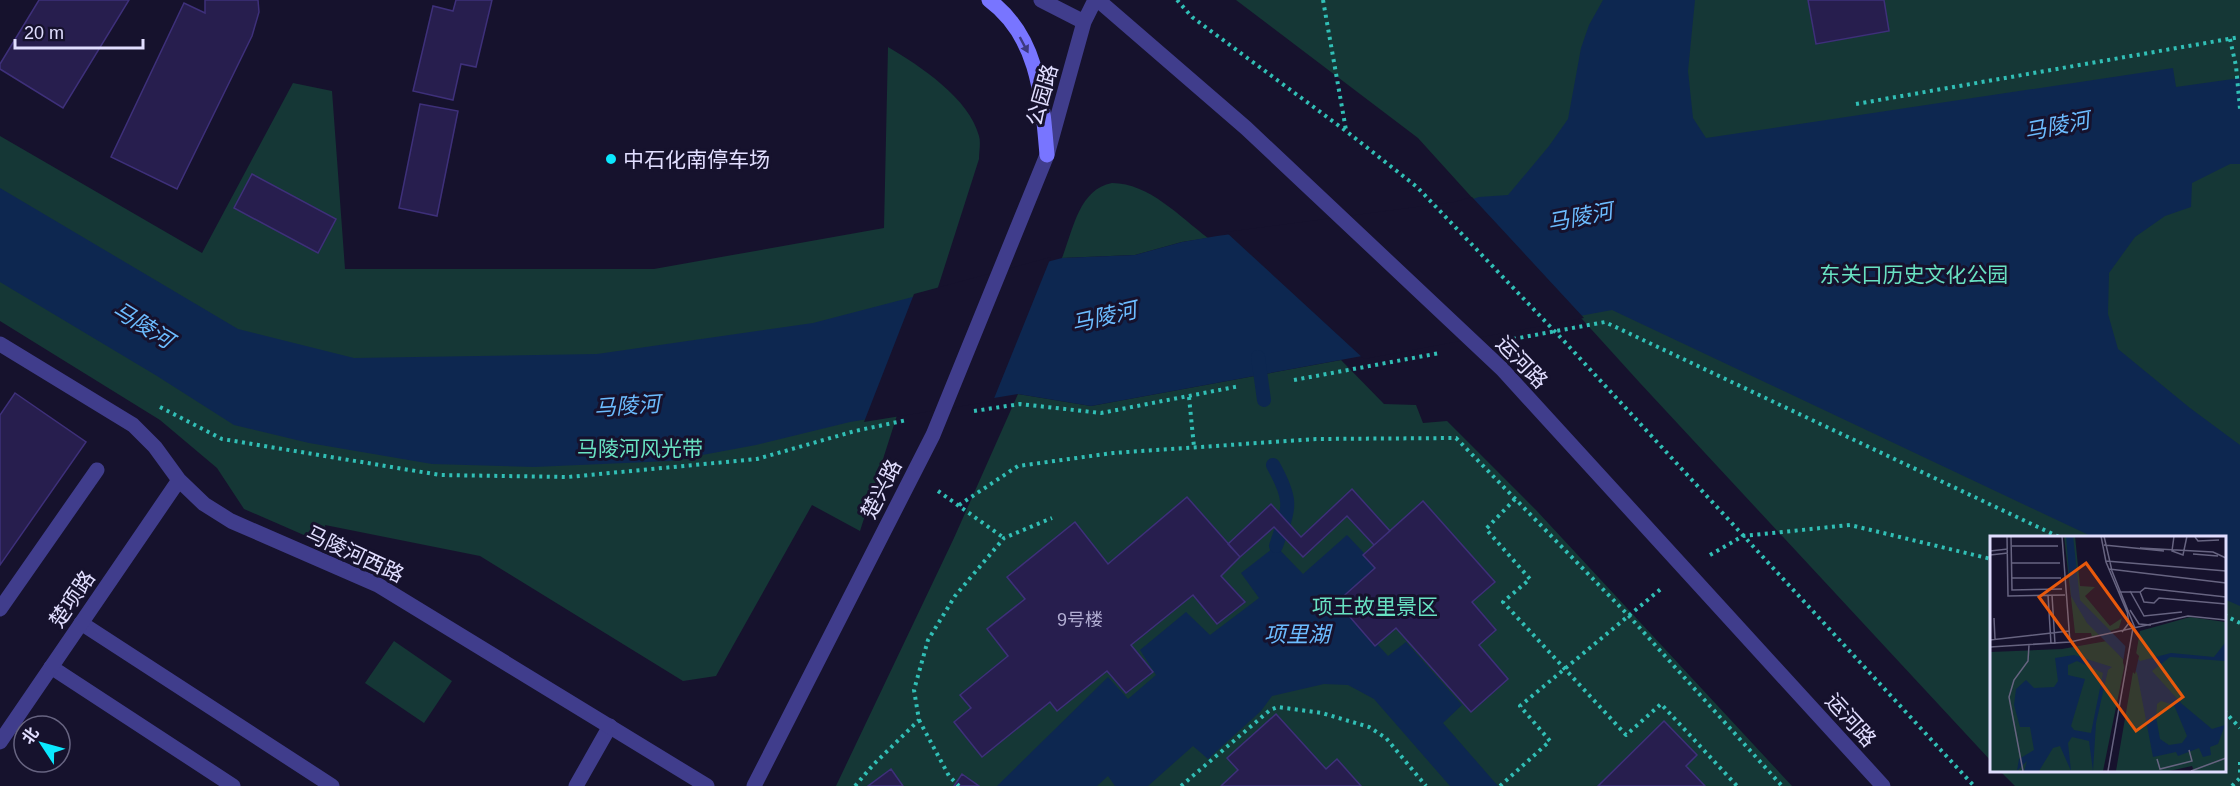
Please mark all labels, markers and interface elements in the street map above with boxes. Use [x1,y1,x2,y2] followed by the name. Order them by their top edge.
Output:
[15,12,142,50] scale bar
[24,23,64,43] text: 20 m
[1019,36,1029,54] one-way arrow
[1022,62,1062,128] street label: 公园路
[2022,107,2096,145] water label: 马陵河
[623,148,770,171] place label: 中石化南停车场
[604,152,618,166] marker: 中石化南停车场
[1545,198,1619,236] water label: 马陵河
[1820,263,2009,286] park label: 东关口历史文化公园
[1069,296,1143,337] water label: 马陵河
[108,297,181,355] water label: 马陵河
[1492,331,1552,393] street label: 运河路
[593,391,665,421] water label: 马陵河
[577,437,703,460] park label: 马陵河风光带
[856,456,906,522] street label: 楚兴路
[303,521,407,587] street label: 马陵河西路
[1990,536,2225,771] inset map
[45,566,99,632] street label: 楚项路
[1312,595,1438,618] park label: 项王故里景区
[1057,610,1103,630] house number: 9号楼
[1264,622,1333,647] water label: 项里湖
[1821,689,1881,751] street label: 运河路
[12,714,72,774] north arrow
[19,724,42,747] text: 北

